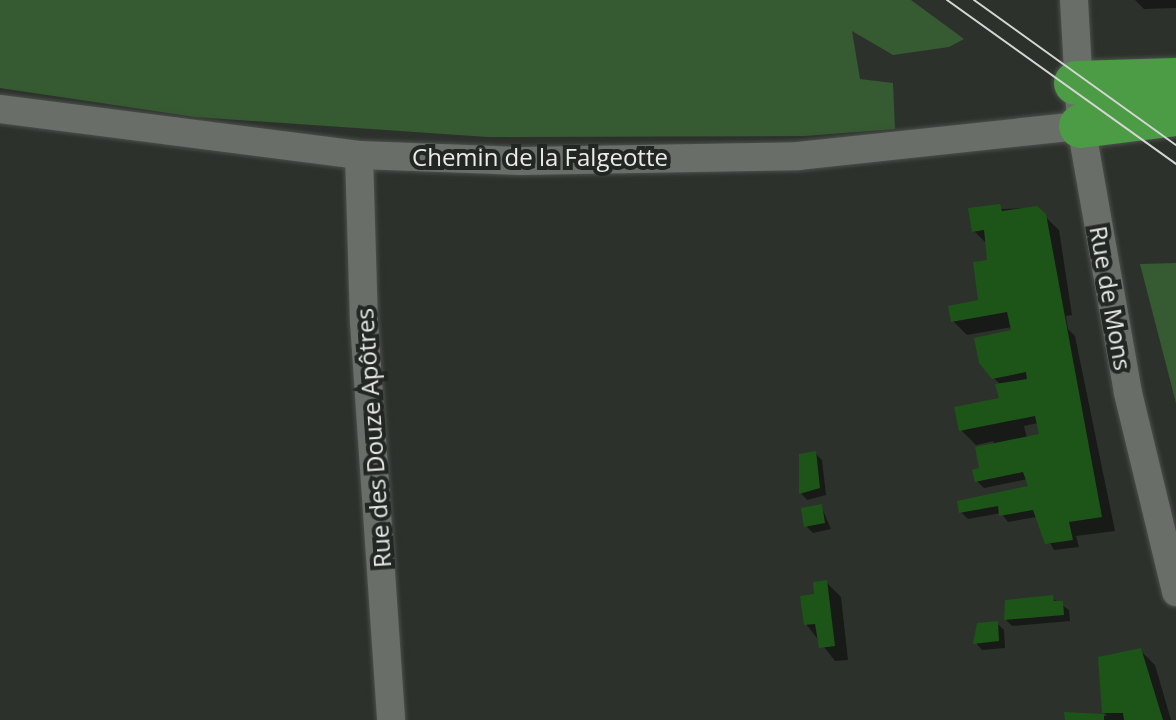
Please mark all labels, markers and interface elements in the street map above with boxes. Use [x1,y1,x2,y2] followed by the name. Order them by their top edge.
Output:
[412,143,668,171] street label: Chemin de la Falgeotte
[1084,224,1138,372] street label: Rue de Mons
[350,307,396,569] street label: Rue des Douze Apôtres

